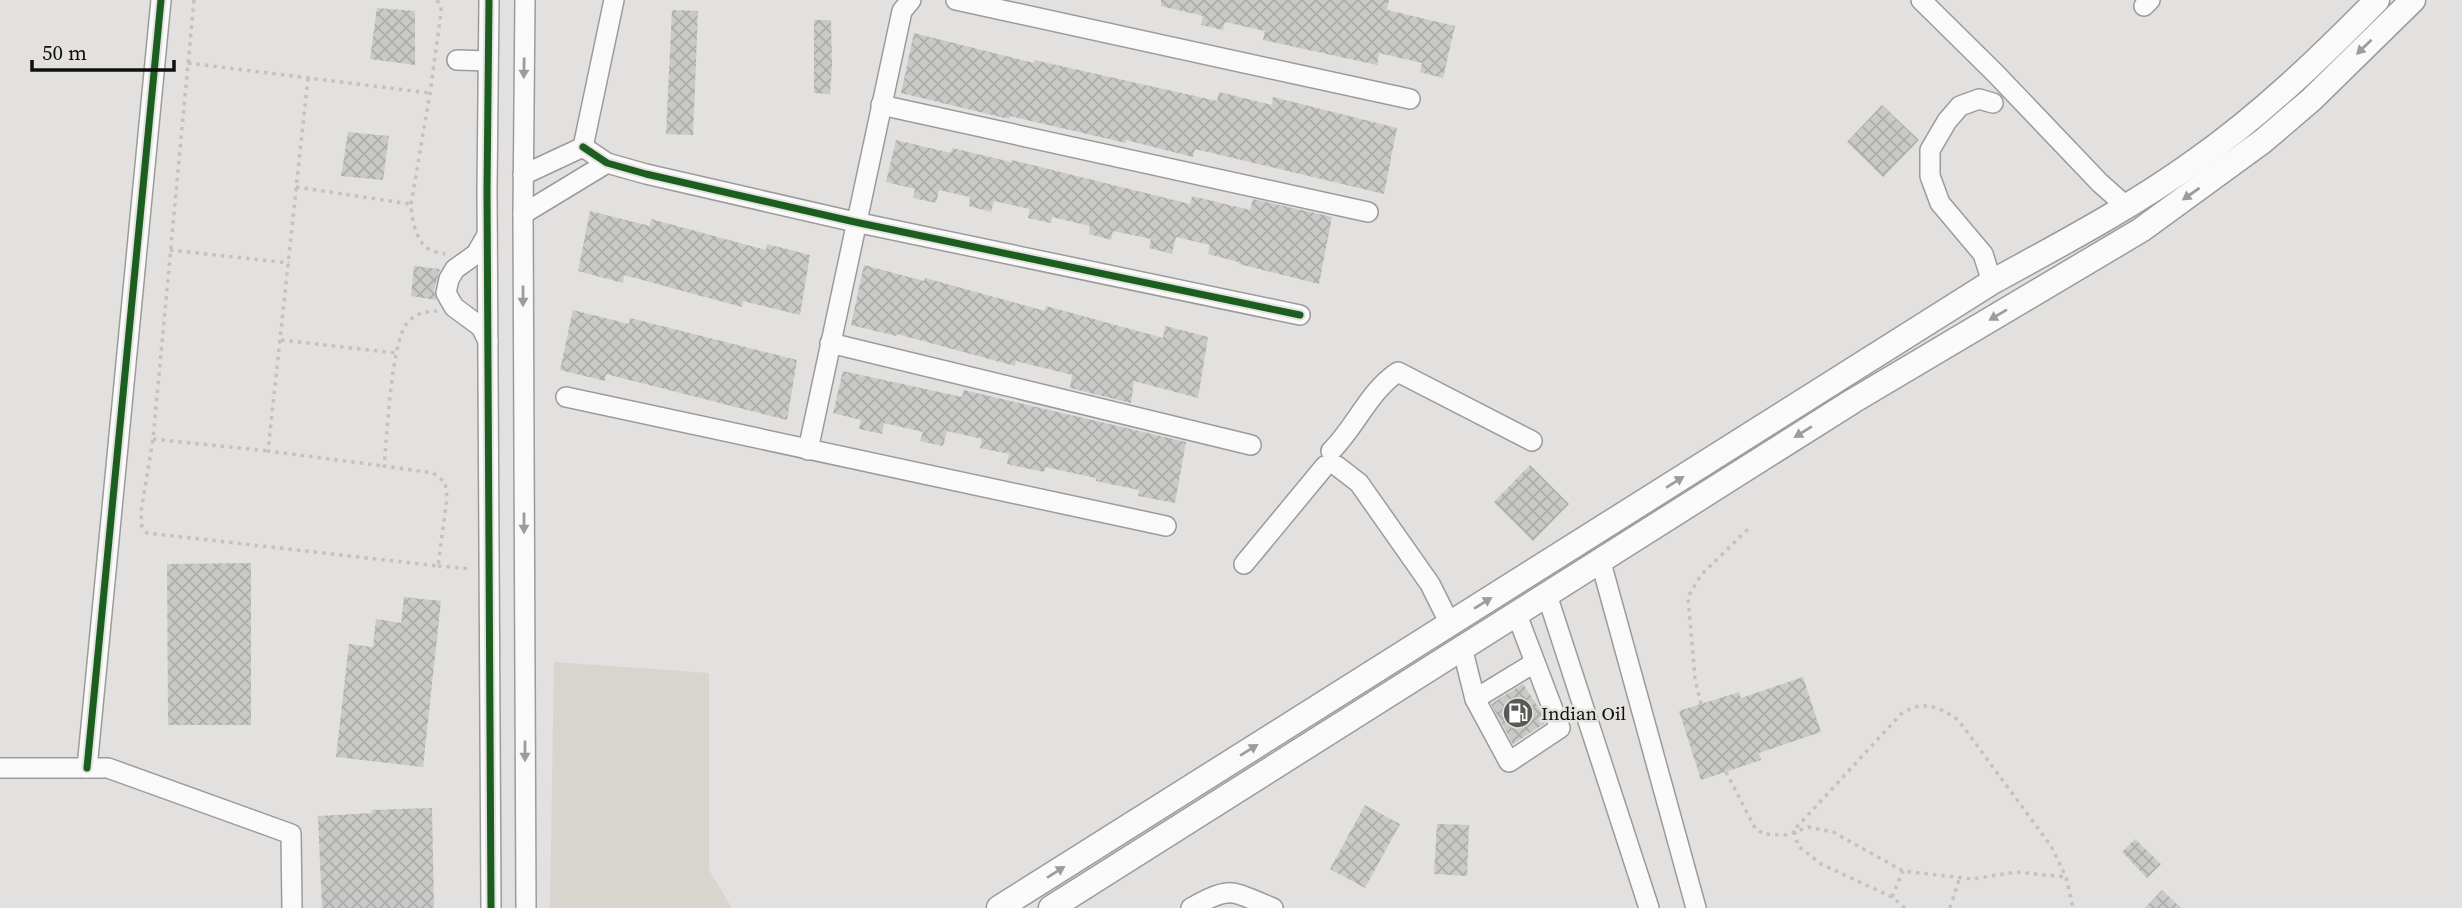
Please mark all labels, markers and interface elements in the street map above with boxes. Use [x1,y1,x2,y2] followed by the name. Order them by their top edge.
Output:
[32,28,173,72] scale bar
[42,38,87,67] text: 50 m
[2356,39,2373,56] one-way arrow
[518,57,530,79] one-way arrow
[2181,188,2201,201] one-way arrow
[517,285,529,307] one-way arrow
[1989,308,2008,321] one-way arrow
[1794,426,1813,439] one-way arrow
[1666,475,1685,488] one-way arrow
[518,512,530,534] one-way arrow
[1473,597,1492,610] one-way arrow
[1501,696,1535,730] fuel station icon: Indian Oil
[1541,700,1627,726] place label: Indian Oil
[519,740,531,762] one-way arrow
[1239,744,1258,757] one-way arrow
[1047,865,1066,878] one-way arrow

